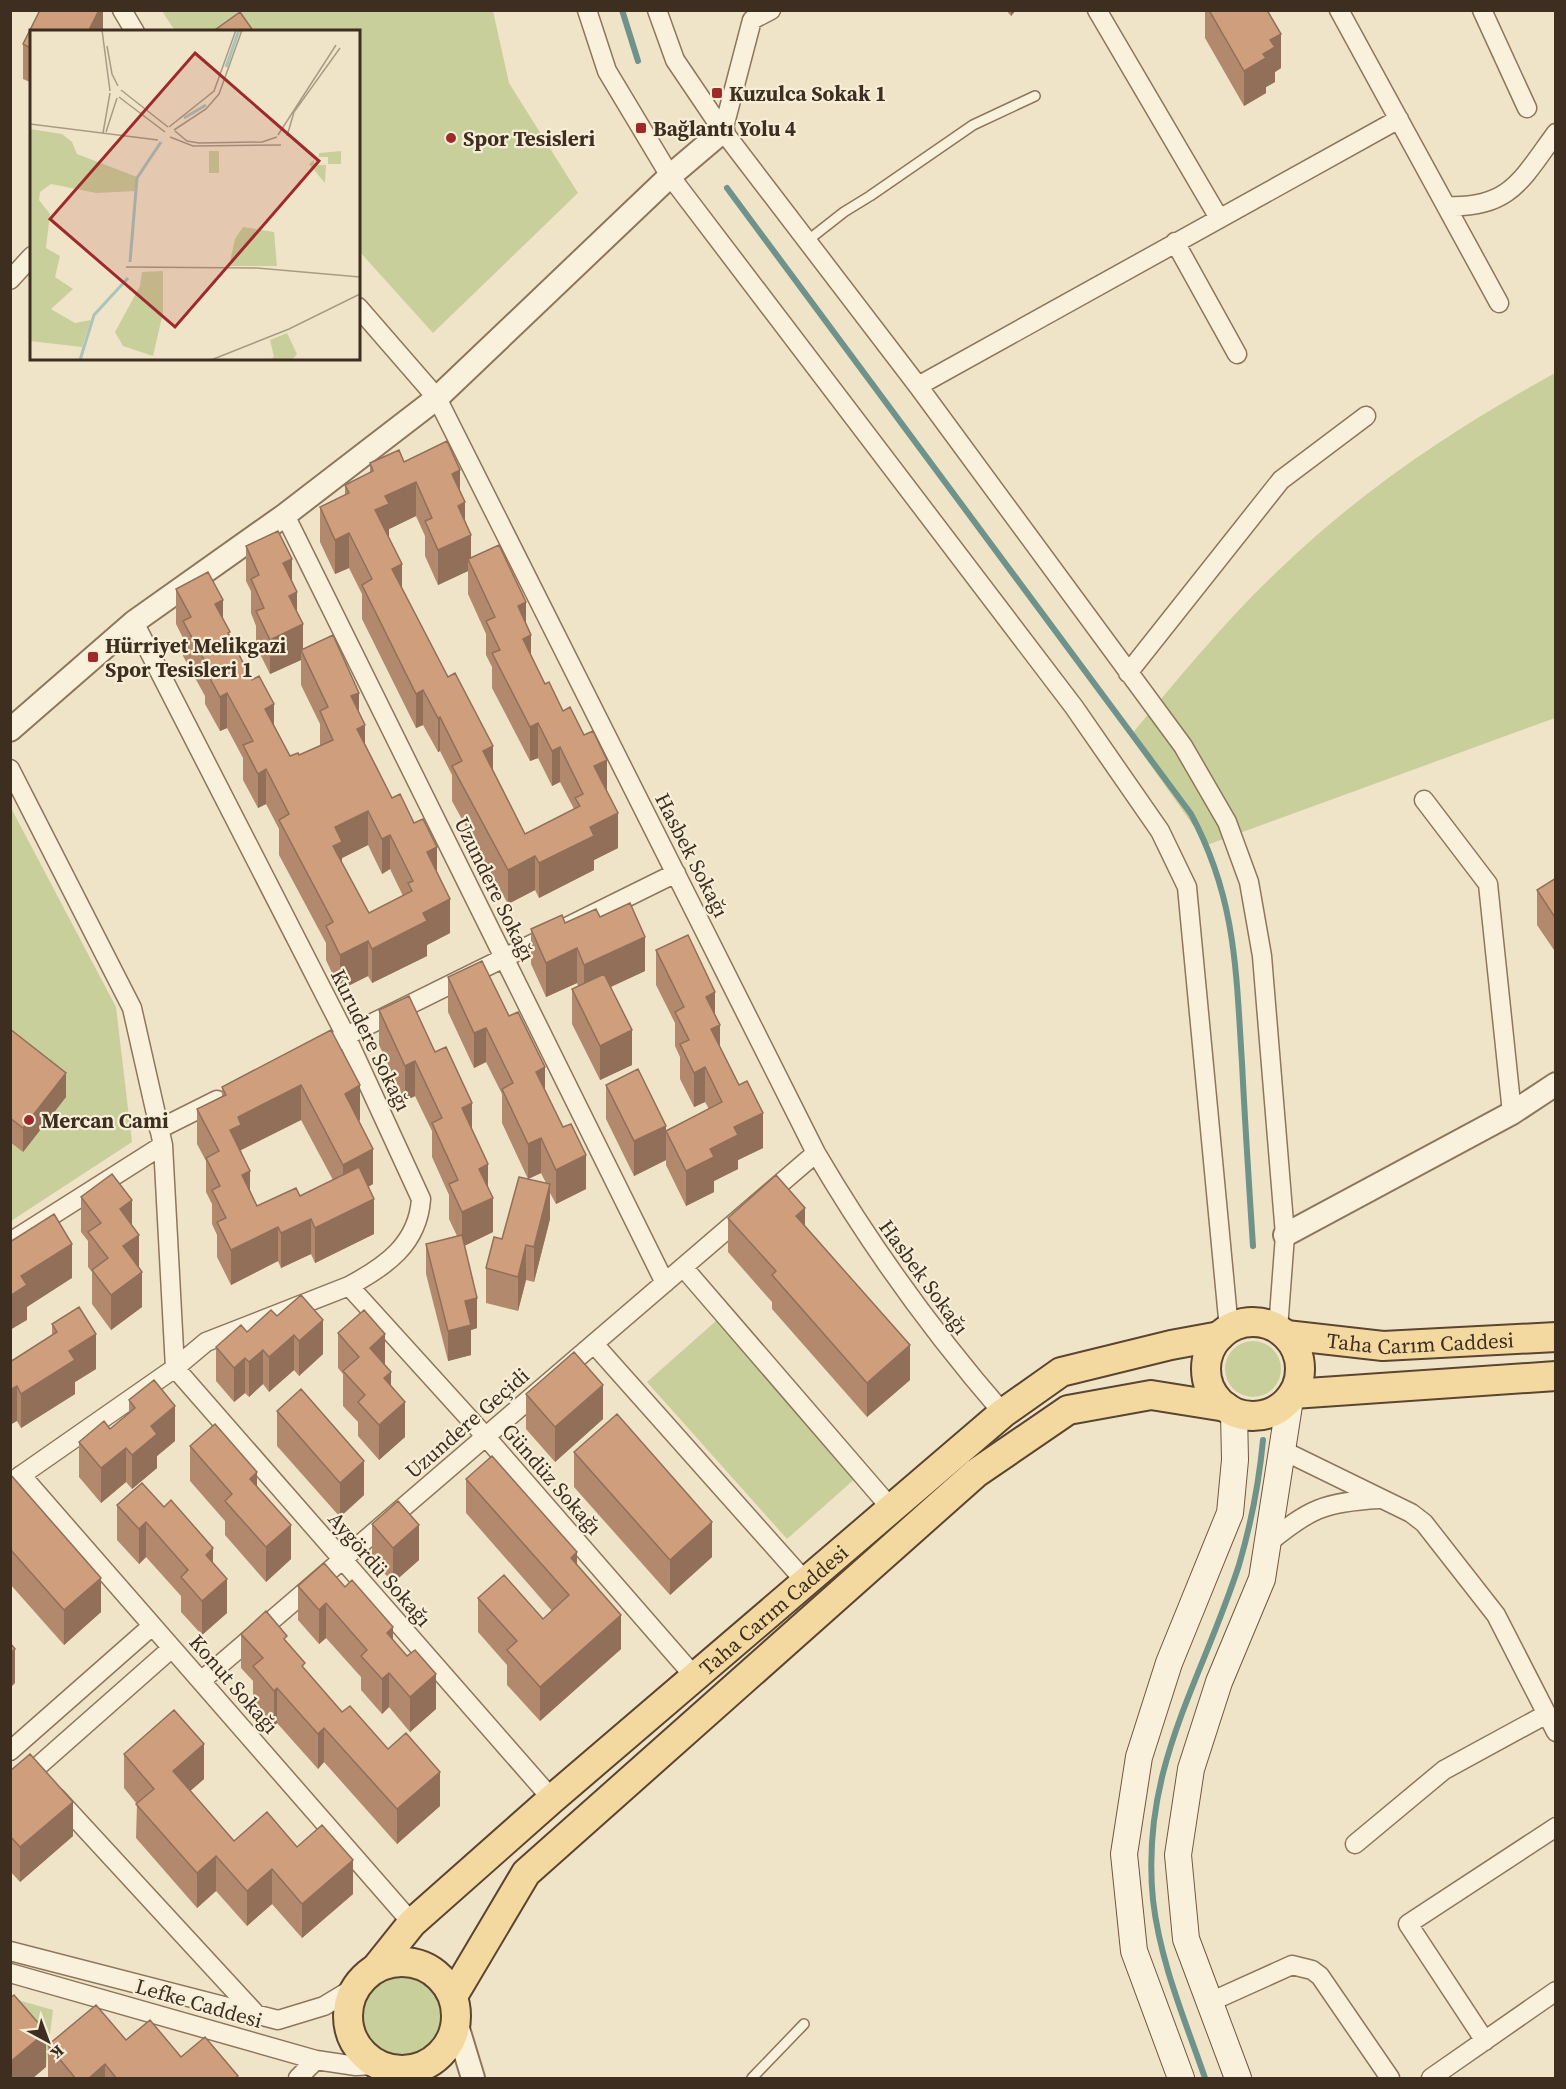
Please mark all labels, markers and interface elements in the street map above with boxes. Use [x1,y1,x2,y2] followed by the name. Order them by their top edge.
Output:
[30,30,360,360] inset map
[729,79,886,108] place label: Kuzulca Sokak 1
[710,86,724,100] marker: Kuzulca Sokak 1
[653,114,796,143] place label: Bağlantı Yolu 4
[634,121,648,135] marker: Bağlantı Yolu 4
[463,124,596,153] place label: Spor Tesisleri
[444,131,458,145] marker: Spor Tesisleri
[105,631,286,684] place label: Hürriyet Melikgazi Spor Tesisleri 1
[86,650,100,664] marker: Hürriyet Melikgazi Spor Tesisleri 1
[648,788,736,922] street label: Hasbek Sokağı
[448,812,542,966] street label: Uzundere Sokağı
[324,964,418,1116] street label: Kurudere Sokağı
[41,1106,169,1135] place label: Mercan Cami
[22,1113,36,1127] marker: Mercan Cami
[872,1214,976,1340] street label: Hasbek Sokağı
[1325,1325,1515,1361] street label: Taha Carım Caddesi
[399,1361,535,1485] street label: Uzundere Geçidi
[496,1417,608,1541] street label: Gündüz Sokağı
[322,1505,438,1633] street label: Aygördü Sokağı
[693,1538,854,1682] street label: Taha Carım Caddesi
[183,1628,285,1740] street label: Konut Sokağı
[132,1971,266,2035] street label: Lefke Caddesi
[18,2011,78,2071] north arrow
[46,2040,69,2065] text: K

